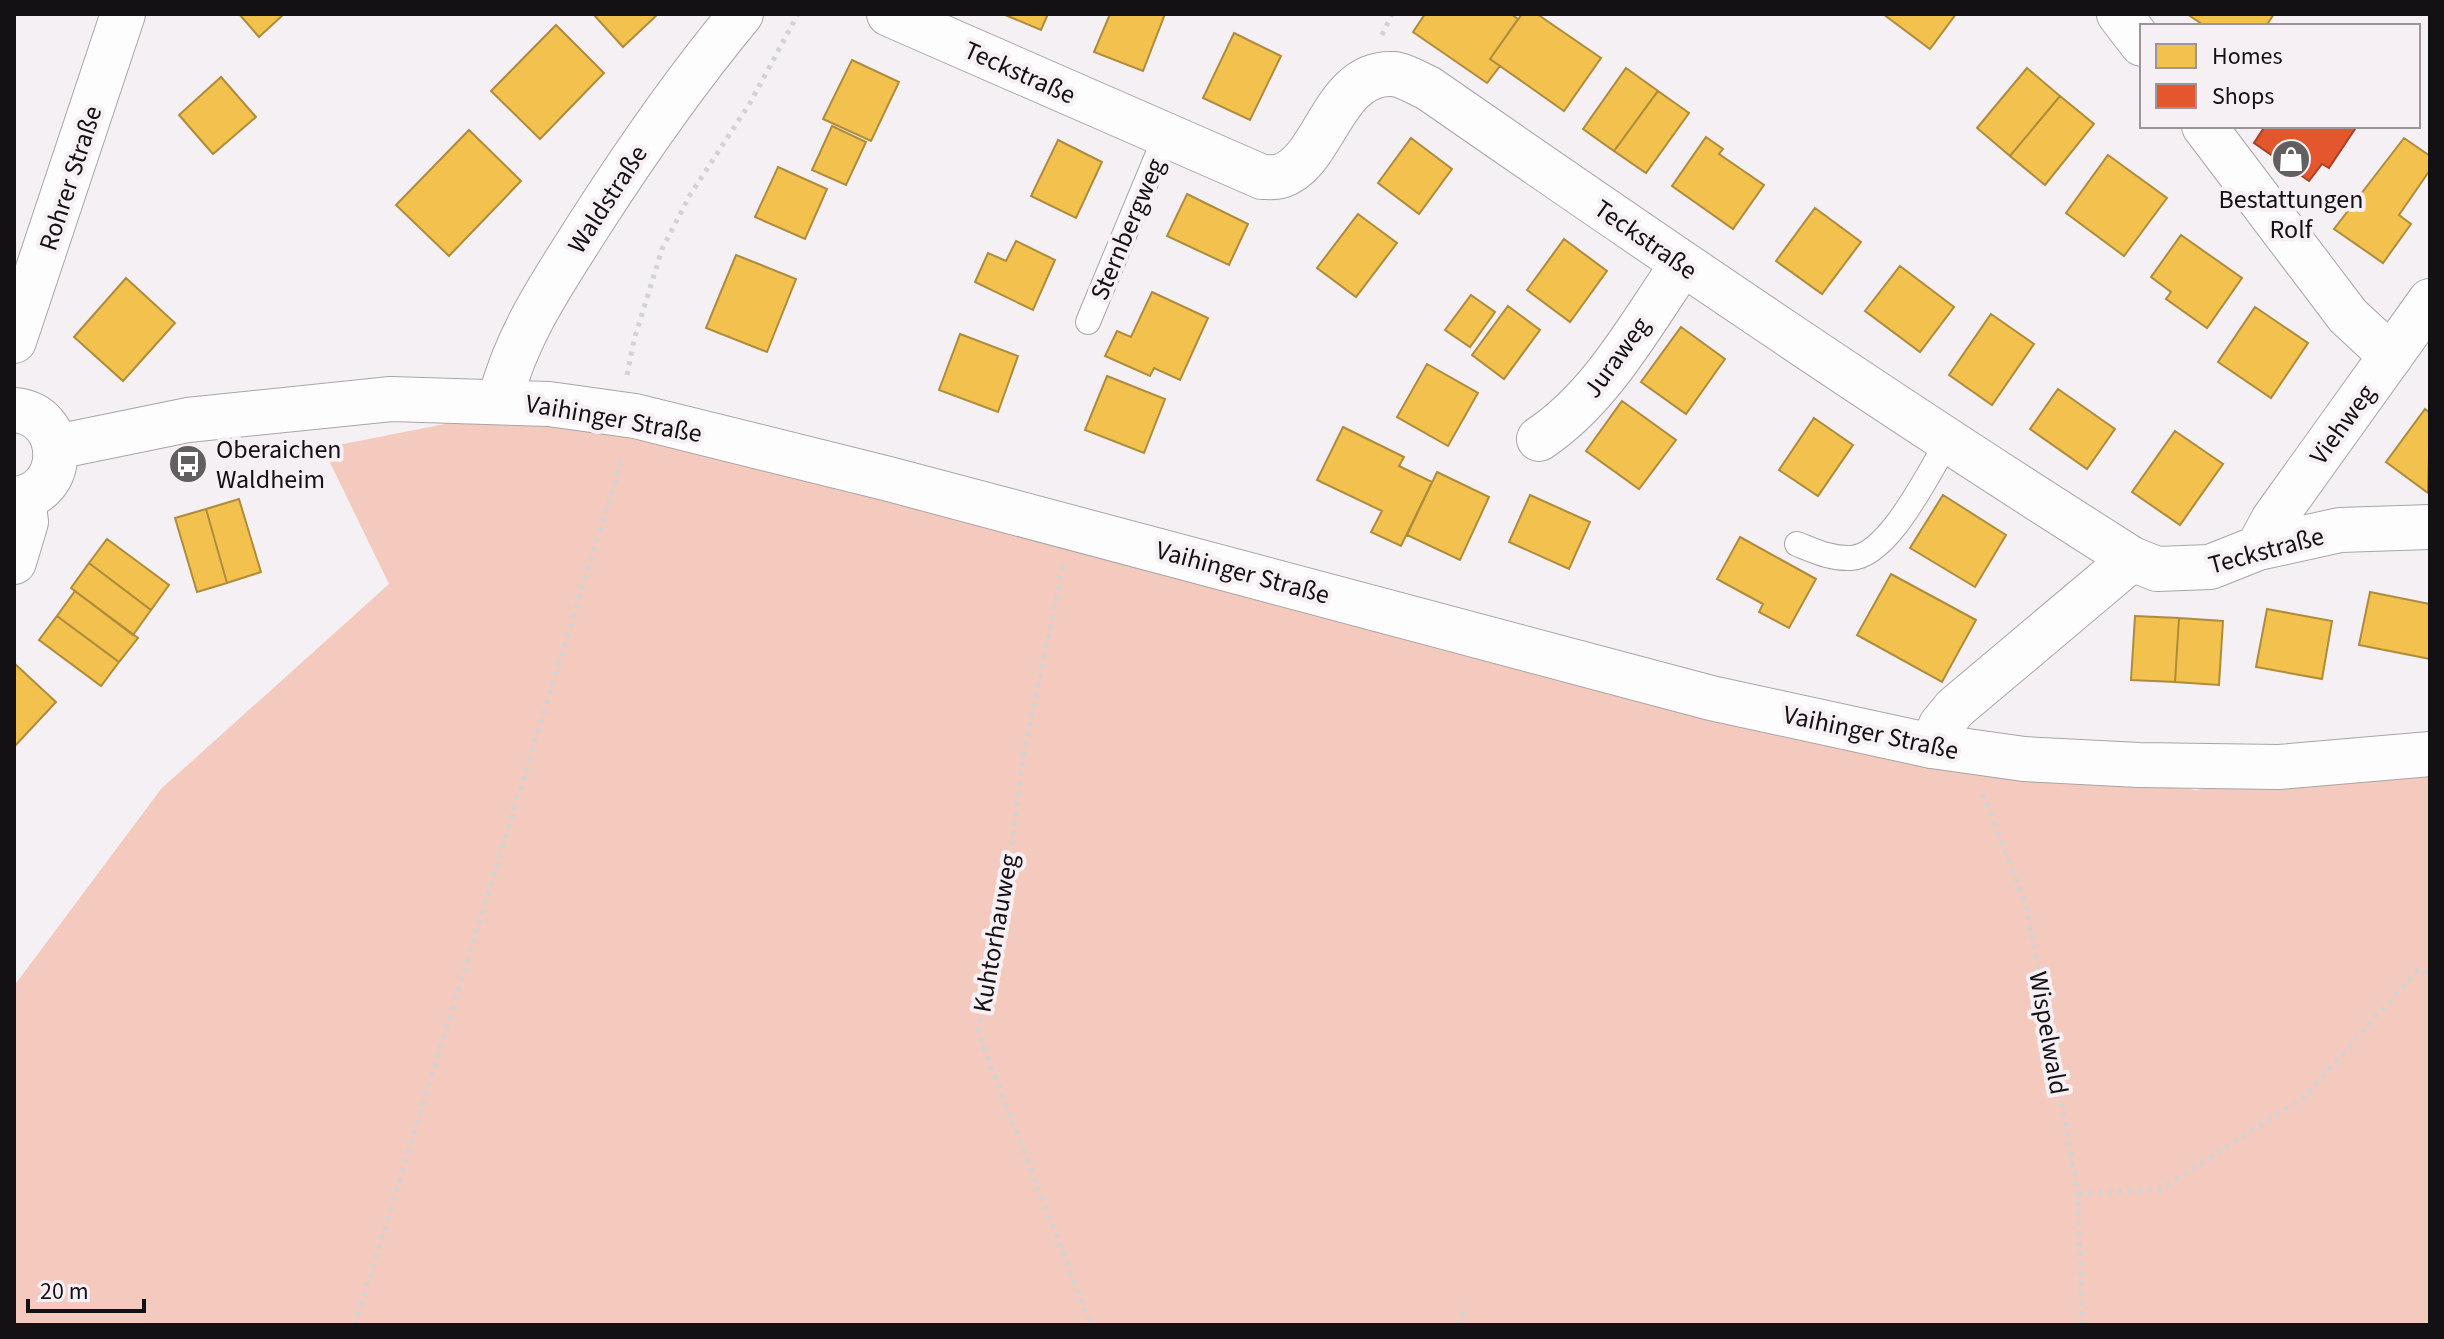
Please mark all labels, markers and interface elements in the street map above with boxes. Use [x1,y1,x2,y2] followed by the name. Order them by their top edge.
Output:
[2140,24,2420,128] legend
[958,31,1081,113] street label: Teckstraße
[2212,39,2283,74] text: Homes
[2212,79,2274,114] text: Shops
[30,101,111,255] street label: Rohrer Straße
[558,138,656,261] street label: Waldstraße
[2270,138,2312,180] shop icon: Bestattungen Rolf
[1081,152,1174,306] street label: Sternbergweg
[2219,181,2363,248] place label: Bestattungen Rolf
[1587,190,1705,289] street label: Teckstraße
[1574,309,1659,406] street label: Juraweg
[2301,377,2384,472] street label: Viehweg
[523,385,705,452] street label: Vaihinger Straße
[216,431,342,498] place label: Oberaichen Waldheim
[167,443,209,485] bus stop icon: Oberaichen Waldheim
[2204,517,2328,584] street label: Teckstraße
[1152,532,1334,613] street label: Vaihinger Straße
[1780,696,1962,769] street label: Vaihinger Straße
[963,851,1028,1015] street label: Kuhtorhauweg
[2019,969,2078,1097] street label: Wispelwald
[28,1263,144,1313] scale bar
[40,1274,89,1309] text: 20 m

